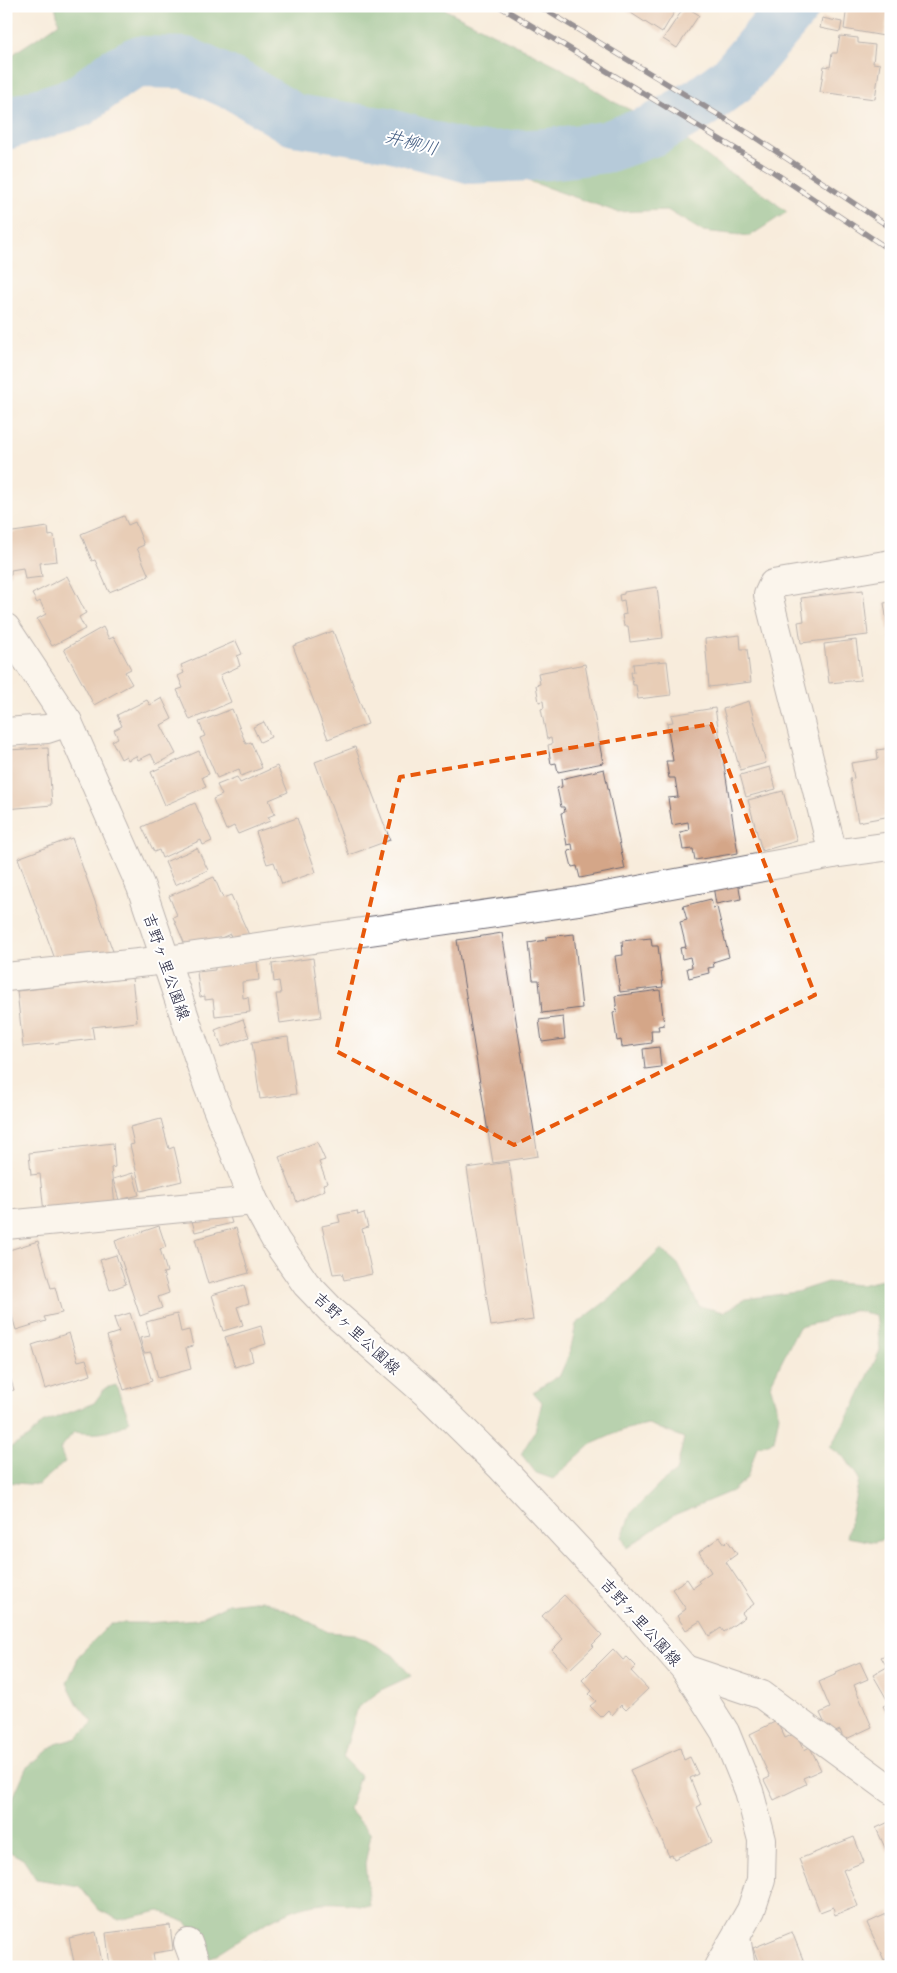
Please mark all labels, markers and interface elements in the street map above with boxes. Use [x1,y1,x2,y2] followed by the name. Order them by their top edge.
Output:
[382,121,442,161] water label: 井柳川
[138,909,198,1023] street label: 吉野ヶ里公園線
[309,1285,407,1379] street label: 吉野ヶ里公園線
[596,1571,688,1671] street label: 吉野ヶ里公園線

